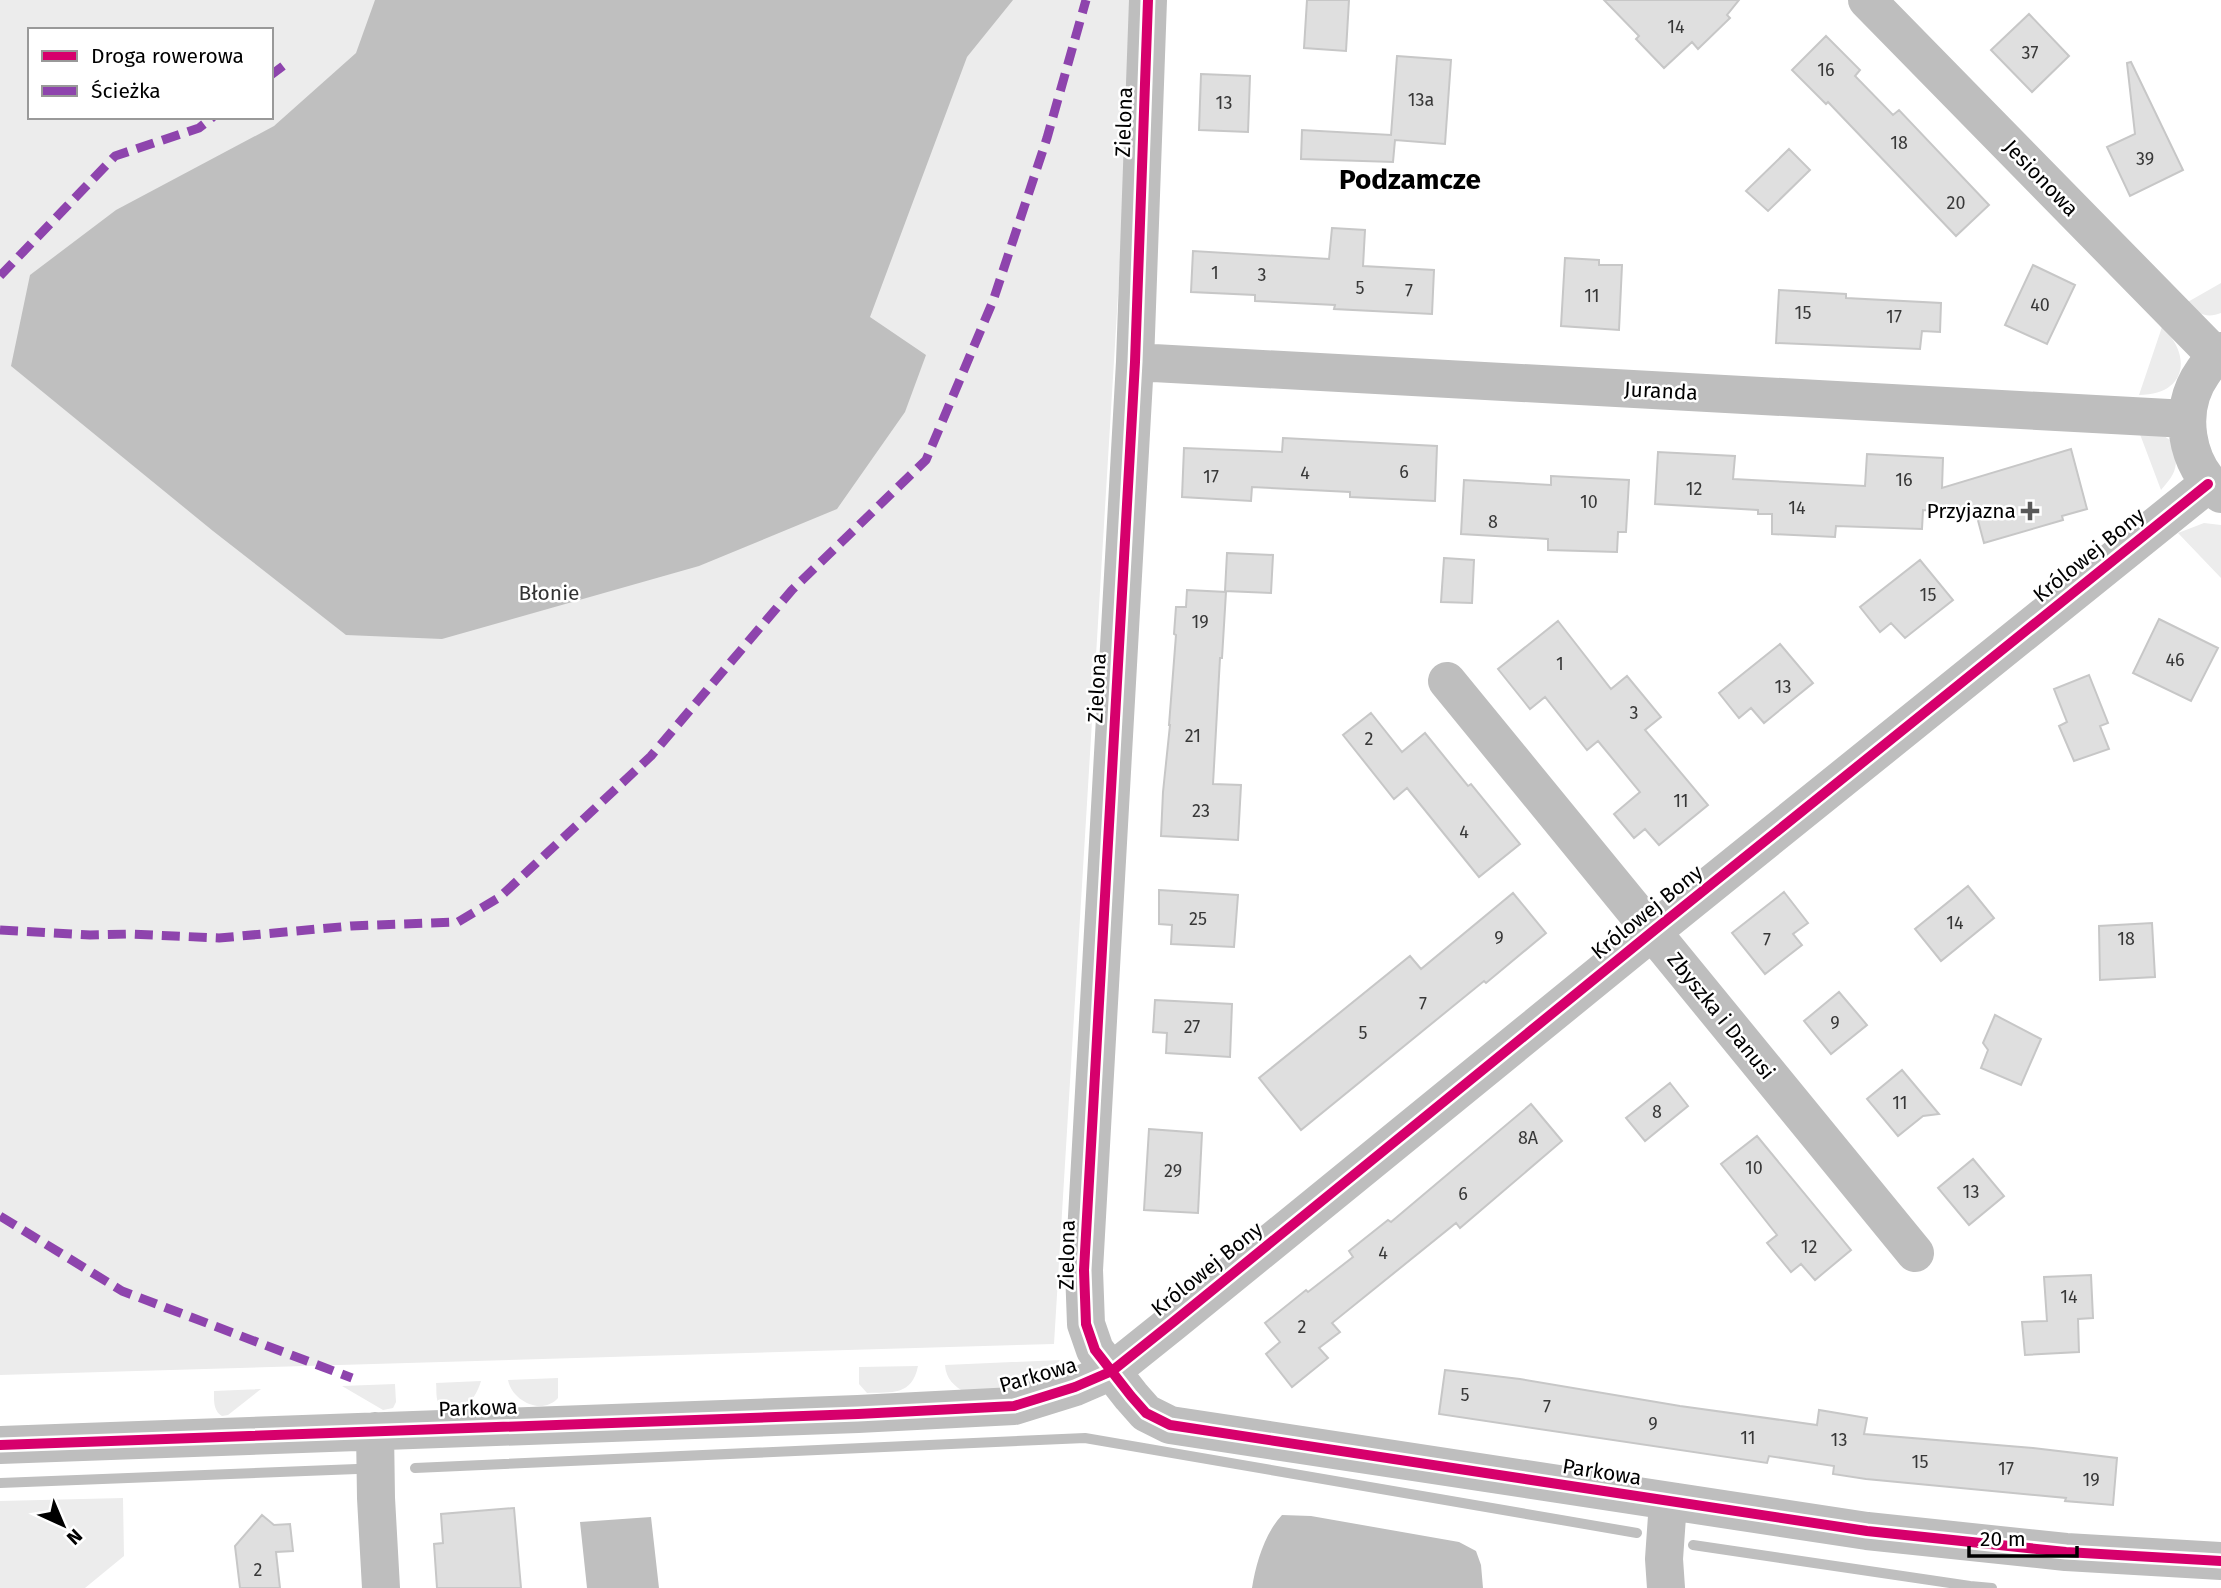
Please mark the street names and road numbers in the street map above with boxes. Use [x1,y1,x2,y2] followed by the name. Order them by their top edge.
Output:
[1110,86,1138,158] street label: Zielona
[1998,134,2084,222] street label: Jesionowa
[1624,376,1698,406] street label: Juranda
[2028,502,2151,608] street label: Królowej Bony
[1082,652,1112,724] street label: Zielona
[1586,859,1709,965] street label: Królowej Bony
[1662,947,1780,1085] street label: Zbyszka i Danusi
[1146,1216,1269,1322] street label: Królowej Bony
[1053,1220,1081,1290] street label: Zielona
[996,1352,1080,1398] street label: Parkowa
[438,1394,518,1422] street label: Parkowa
[1561,1453,1643,1491] street label: Parkowa

